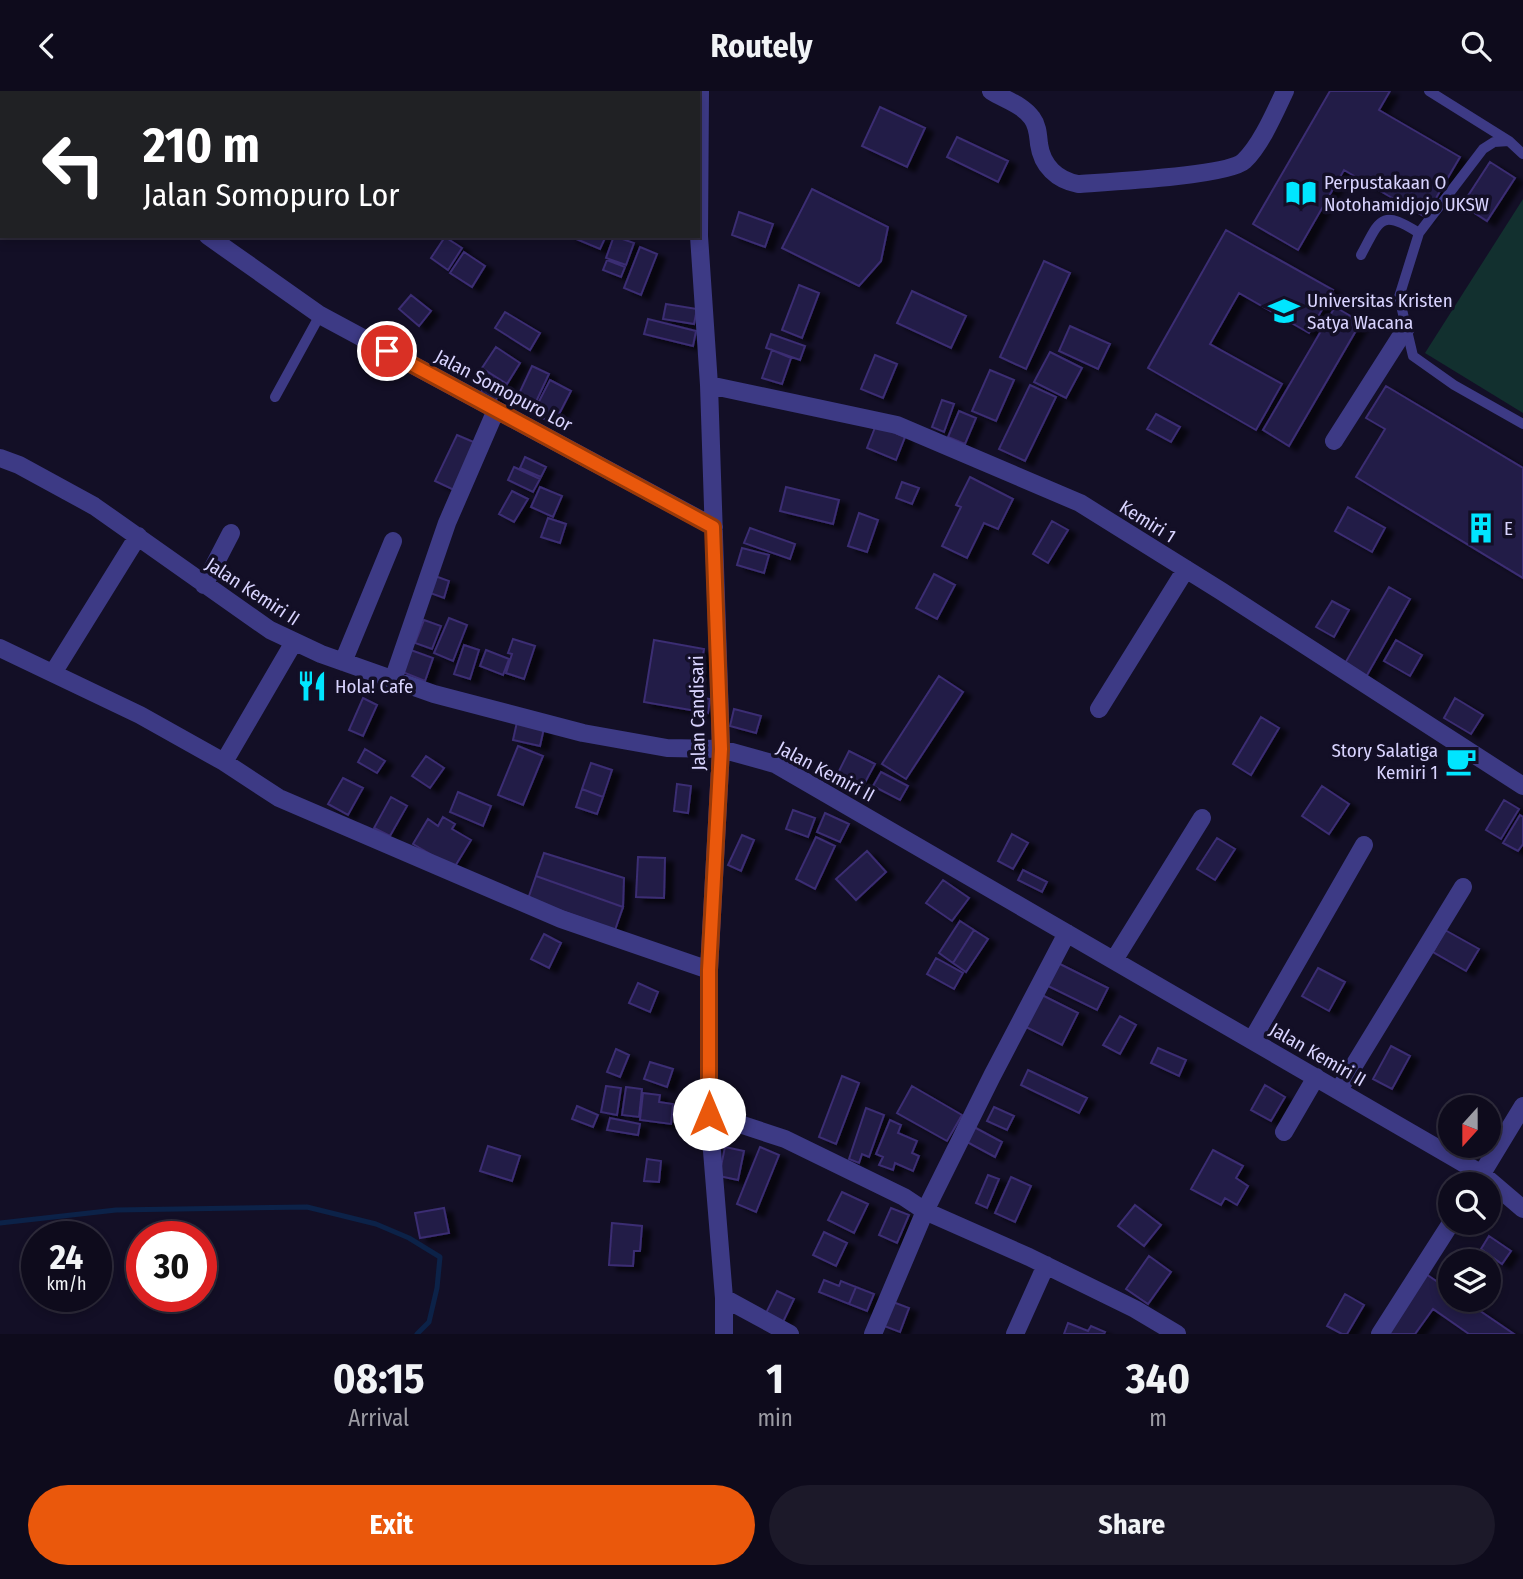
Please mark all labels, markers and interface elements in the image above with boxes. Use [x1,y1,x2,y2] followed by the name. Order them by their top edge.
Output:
[28,27,66,65] icon: back
[711,27,812,65] text: Routely
[1457,27,1495,65] icon: search
[143,116,260,175] text: 210 m
[28,119,119,210] icon: left
[1324,171,1489,216] place label: Perpustakaan O Notohamidjojo UKSW
[143,176,399,214] text: Jalan Somopuro Lor
[1284,176,1318,210] library icon: Perpustakaan O Notohamidjojo UKSW
[1307,289,1453,334] place label: Universitas Kristen Satya Wacana
[1267,294,1301,328] school or university icon: Universitas Kristen Satya Wacana
[357,321,417,381] pin
[368,332,406,370] icon: arrive
[431,345,577,437] street label: Jalan Somopuro Lor
[1115,495,1180,548] street label: Kemiri 1
[1464,511,1498,545] building icon: E
[1504,517,1513,540] place label: E
[201,553,304,630] street label: Jalan Kemiri II
[685,655,710,771] street label: Jalan Candisari
[295,669,329,703] restaurant icon: Hola! Cafe
[335,675,413,698] place label: Hola! Cafe
[773,736,879,807] street label: Jalan Kemiri II
[1331,739,1438,784] place label: Story Salatiga Kemiri 1
[1444,744,1478,778] cafe icon: Story Salatiga Kemiri 1
[1265,1018,1370,1091] street label: Jalan Kemiri II
[672,1077,746,1151] position arrow
[1438,1095,1502,1159] north arrow
[1438,1095,1501,1312] map controls
[1438,1172,1501,1235] button: search
[126,1221,217,1312] speed limit sign: 30
[50,1236,83,1278] text: 24
[1438,1249,1501,1312] button: layers
[46,1273,87,1295] text: km/h
[333,1354,425,1404] text: 08:15
[766,1354,784,1404] text: 1
[1126,1354,1190,1404] text: 340
[348,1404,409,1432] text: Arrival
[757,1404,793,1432] text: min
[1149,1404,1167,1432] text: m
[28,1485,755,1565] button: Exit
[769,1485,1495,1565] button: Share

